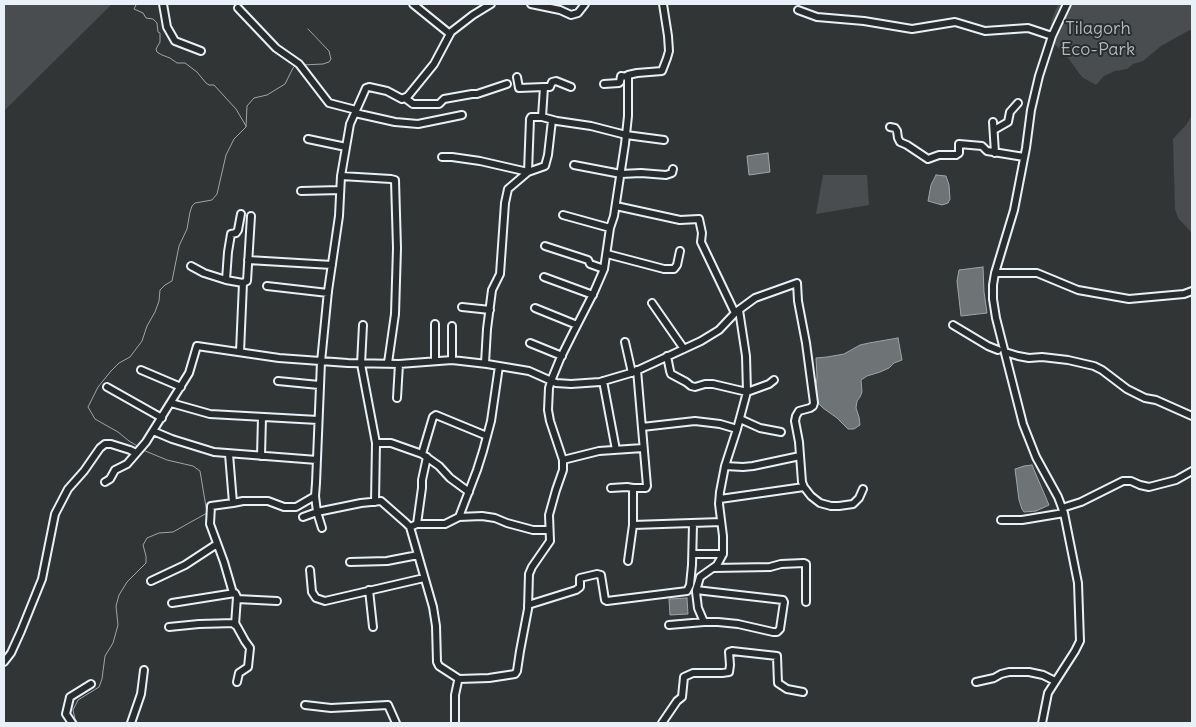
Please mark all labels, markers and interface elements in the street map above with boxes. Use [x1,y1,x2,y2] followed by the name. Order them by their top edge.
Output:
[1061,18,1135,60] park label: Tilagorh Eco-Park

